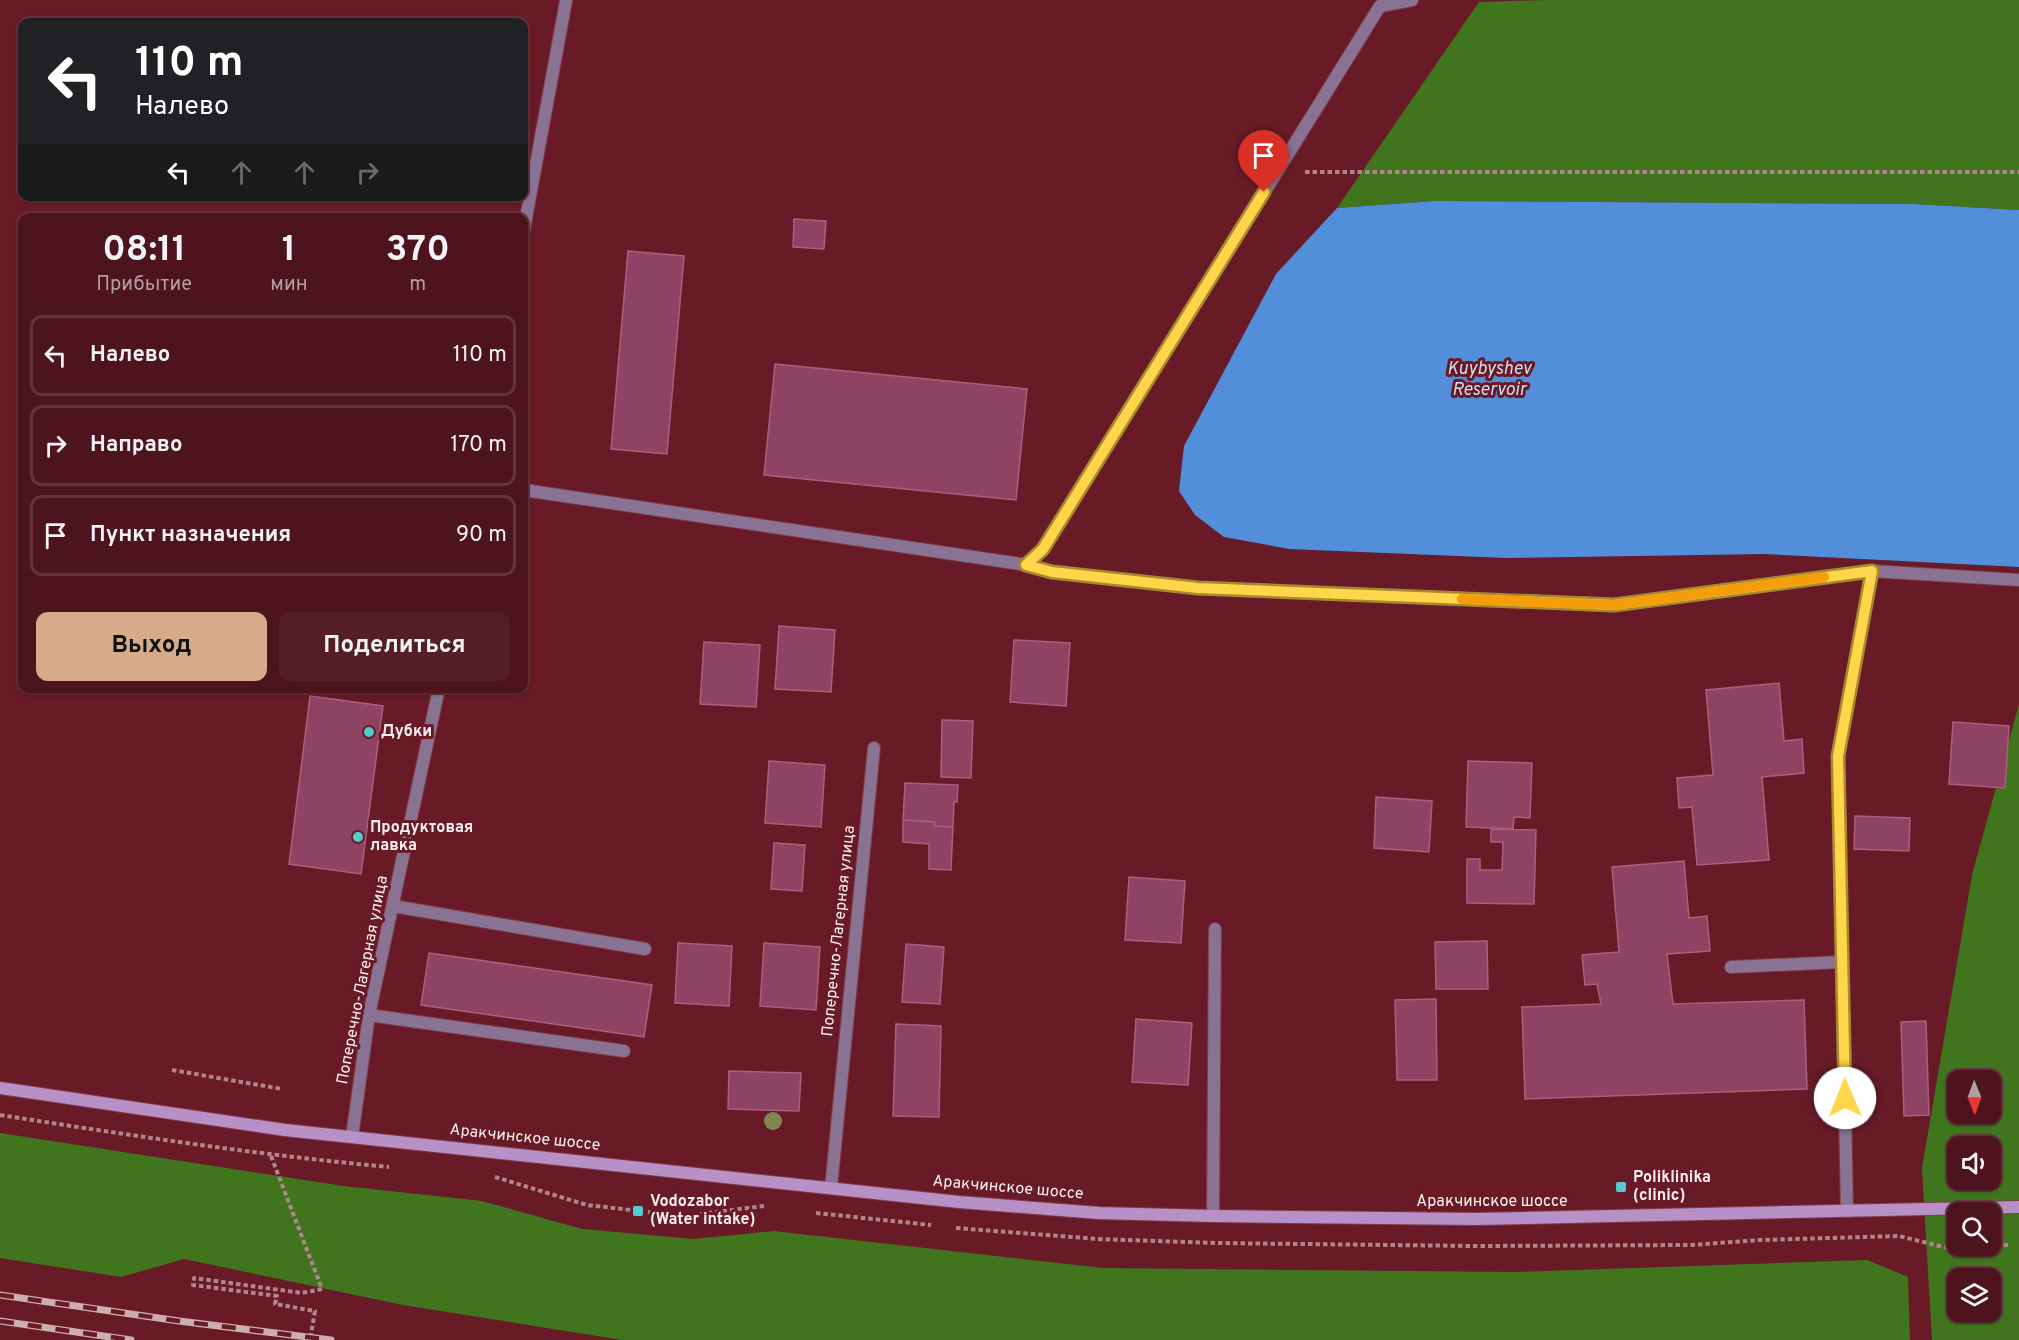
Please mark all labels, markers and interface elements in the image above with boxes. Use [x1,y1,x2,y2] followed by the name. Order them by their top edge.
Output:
[135,38,244,91] text: 110 m
[36,42,114,120] icon: left
[135,90,229,124] text: Налево
[1238,130,1289,192] pin
[1247,139,1280,172] icon: arrive
[162,156,195,189] icon: left
[225,156,258,189] icon: ahead
[288,156,321,189] icon: ahead
[351,156,384,189] icon: right
[102,228,186,274] text: 08:11
[282,228,296,274] text: 1
[386,228,450,274] text: 370
[96,272,192,298] text: Прибытие
[270,272,308,298] text: мин
[409,272,426,298] text: m
[39,339,72,372] icon: left
[90,342,170,369] text: Налево
[453,342,507,369] text: 110 m
[1447,358,1532,402] water label: Kuybyshev Reservoir
[39,429,72,462] icon: right
[90,432,182,459] text: Направо
[450,432,507,459] text: 170 m
[39,519,72,552] icon: arrive
[90,522,291,549] text: Пункт назначения
[456,522,507,549] text: 90 m
[36,612,267,681] button: Выход
[279,612,510,681] button: Поделиться
[381,722,432,742] place label: Дубки
[362,725,376,739] marker: Дубки
[370,818,473,856] place label: Продуктовая лавка
[818,824,860,1038] street label: Поперечно-Лагерная улица
[351,830,365,844] marker: Продуктовая лавка
[333,874,393,1086] street label: Поперечно-Лагерная улица
[1813,1066,1877,1130] position arrow
[1947,1070,2001,1124] north arrow
[1947,1070,2001,1322] map controls
[449,1120,601,1156] street label: Аракчинское шоссе
[1947,1136,2001,1190] button: sound
[1633,1168,1711,1206] place label: Poliklinika (clinic)
[932,1171,1084,1205] street label: Аракчинское шоссе
[1614,1180,1628,1194] marker: Poliklinika (clinic)
[650,1192,755,1230] place label: Vodozabor (Water intake)
[1416,1192,1568,1212] street label: Аракчинское шоссе
[1947,1202,2001,1256] button: search
[631,1204,645,1218] marker: Vodozabor (Water intake)
[1947,1268,2001,1322] button: layers

